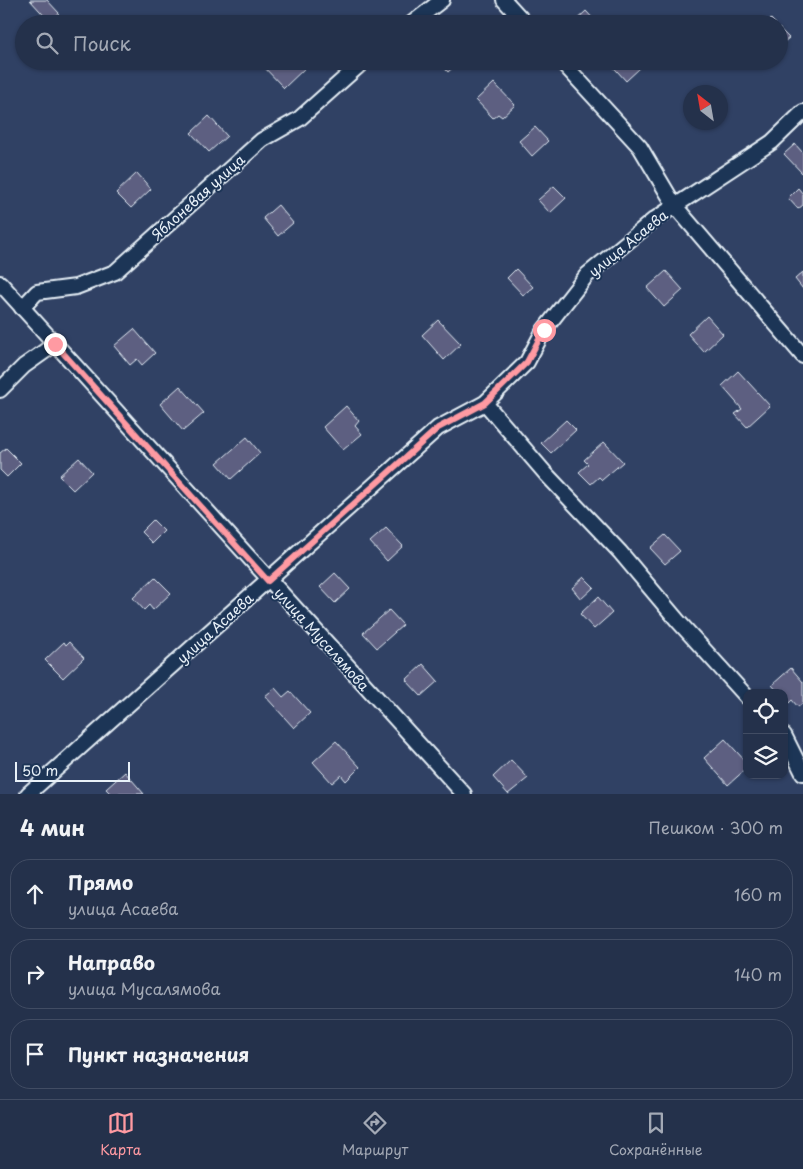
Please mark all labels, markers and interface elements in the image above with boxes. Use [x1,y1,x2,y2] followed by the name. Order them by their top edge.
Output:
[15,15,788,70] search box
[33,29,61,57] icon: search
[73,29,131,57] text: Поиск
[683,85,728,130] north arrow
[147,149,250,245] street label: Яблоневая улица
[584,204,672,282] street label: улица Асаева
[533,319,556,342] route start
[44,333,67,356] route end
[270,582,375,696] street label: улица Мусалямова
[172,588,258,668] street label: улица Асаева
[743,689,788,779] map controls
[743,689,788,734] button: locate
[743,734,788,779] button: layers
[15,759,130,782] scale bar
[22,760,58,781] text: 50 m
[20,811,85,843] text: 4 мин
[649,815,783,839] text: Пешком · 300 m
[68,868,133,896] text: Прямо
[21,880,49,908] icon: ahead
[734,882,782,906] text: 160 m
[68,896,178,920] text: улица Асаева
[68,948,155,976] text: Направо
[21,960,49,988] icon: right
[734,962,782,986] text: 140 m
[68,976,220,1000] text: улица Мусалямова
[21,1040,49,1068] icon: arrive
[68,1040,249,1068] text: Пункт назначения
[100,1109,141,1160] tab: Карта
[342,1109,408,1160] tab: Маршрут
[609,1109,703,1160] tab: Сохранённые

